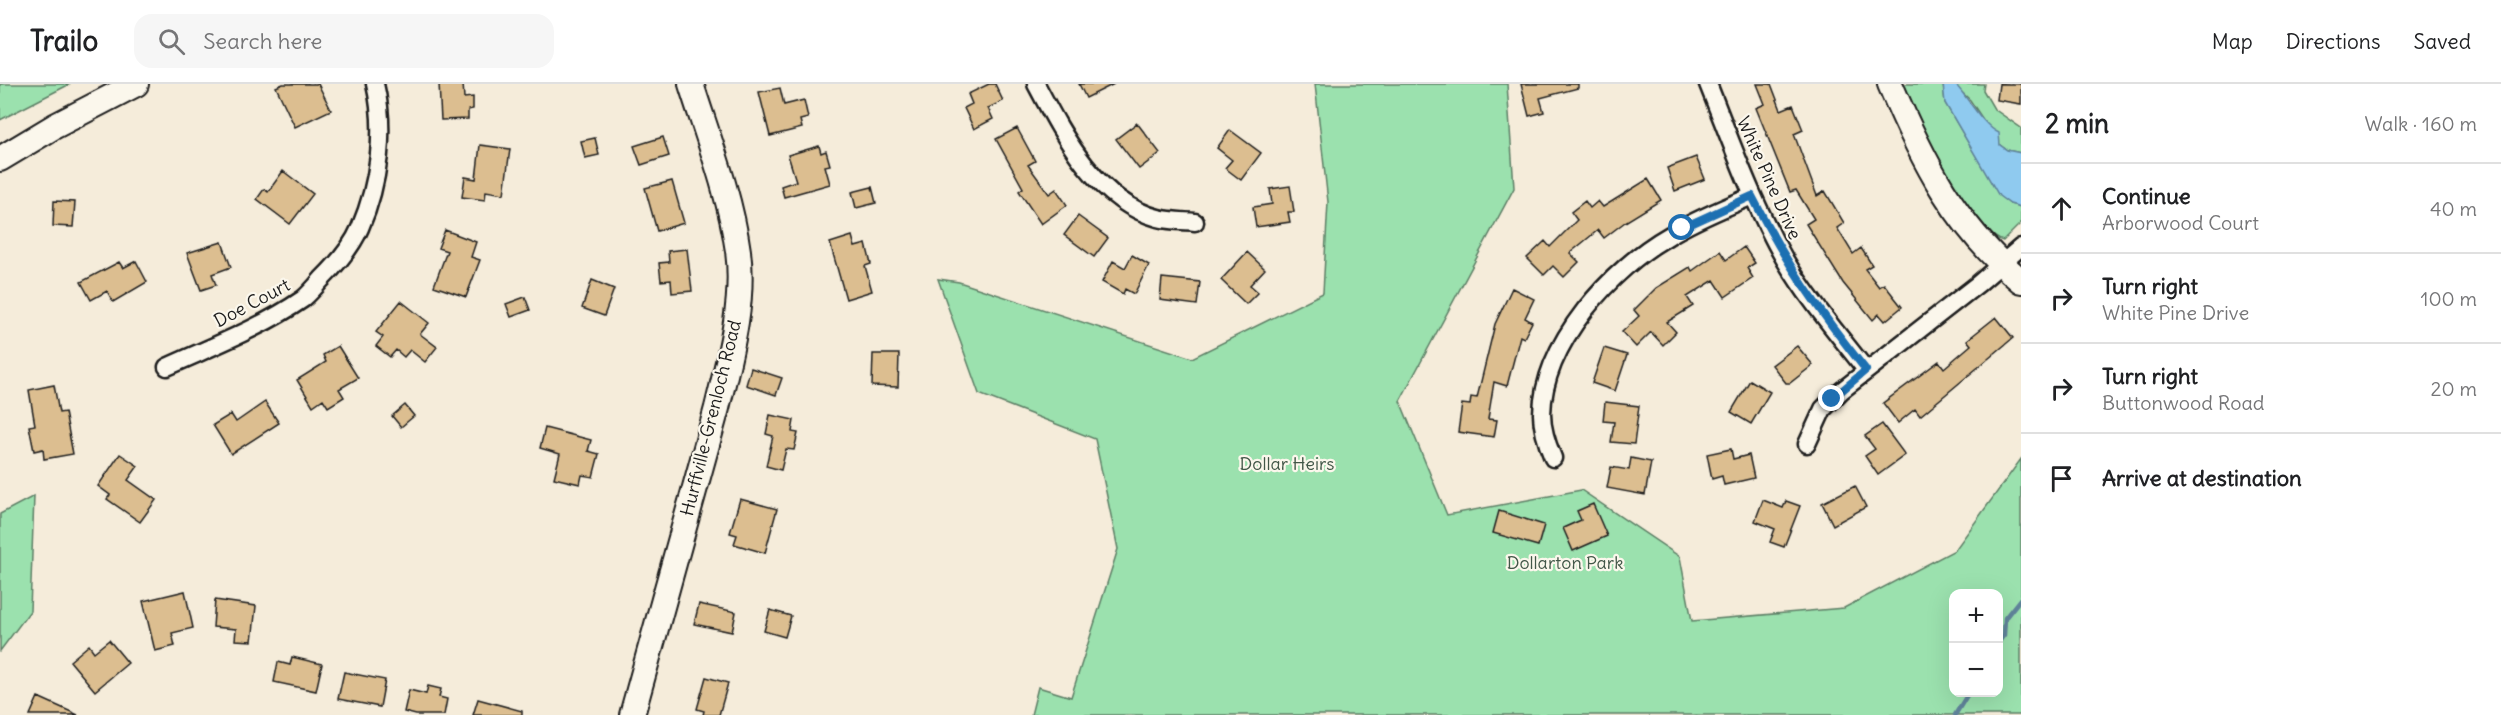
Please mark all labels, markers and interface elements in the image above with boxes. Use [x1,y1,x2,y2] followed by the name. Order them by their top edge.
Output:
[134,14,554,68] search box
[30,23,98,59] text: Trailo
[155,25,188,58] icon: search
[203,27,322,55] text: Search here
[2212,28,2253,55] text: Map
[2286,28,2380,55] text: Directions
[2413,28,2471,55] text: Saved
[2045,107,2109,140] text: 2 min
[2364,111,2477,136] text: Walk · 160 m
[1732,113,1807,243] street label: White Pine Drive
[2102,182,2191,210] text: Continue
[2045,192,2078,225] icon: ahead
[2430,196,2477,221] text: 40 m
[2102,210,2259,235] text: Arborwood Court
[1668,214,1694,240] route start
[2102,272,2198,300] text: Turn right
[210,273,294,332] street label: Doe Court
[2045,282,2078,315] icon: right
[2420,286,2477,311] text: 100 m
[2102,300,2249,325] text: White Pine Drive
[675,317,746,518] street label: Hurffville-Grenloch Road
[2102,362,2198,390] text: Turn right
[2045,372,2078,405] icon: right
[2431,376,2477,401] text: 20 m
[1818,385,1844,411] route end
[2102,390,2265,415] text: Buttonwood Road
[1240,452,1334,475] park label: Dollar Heirs
[2045,462,2078,495] icon: arrive
[2102,464,2302,492] text: Arrive at destination
[1507,551,1623,574] park label: Dollarton Park
[1949,589,2003,697] map controls
[1949,589,2003,643] button: +
[1949,643,2003,697] button: −

